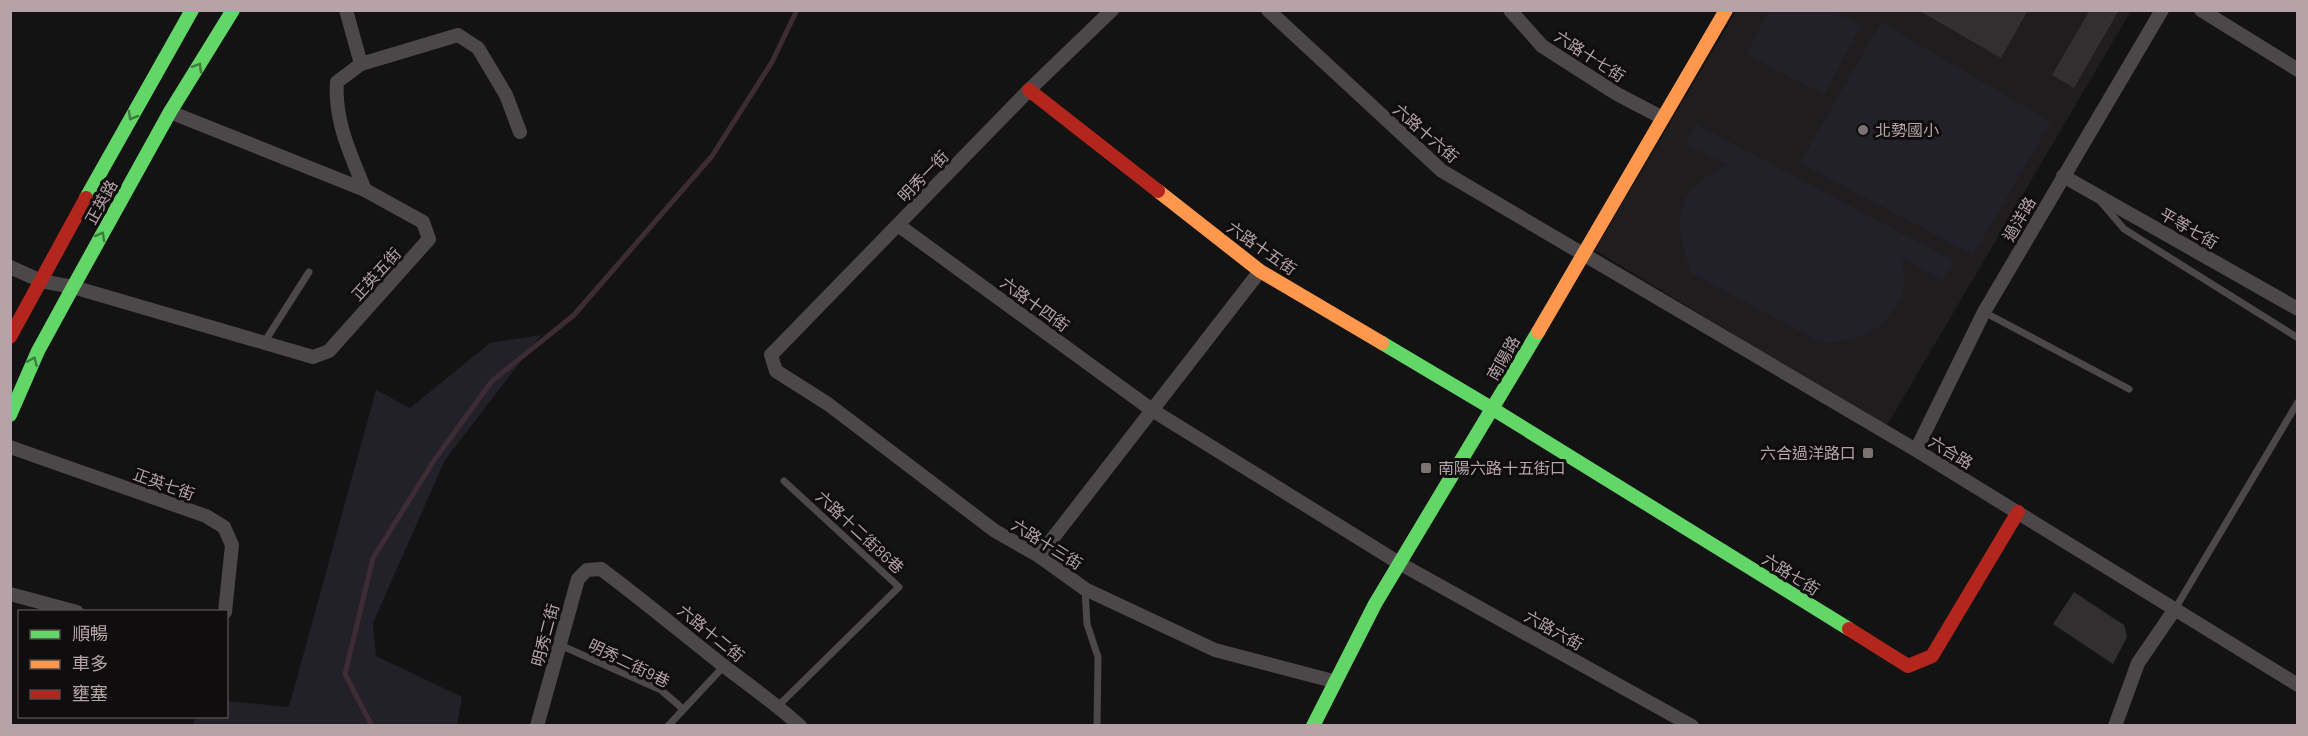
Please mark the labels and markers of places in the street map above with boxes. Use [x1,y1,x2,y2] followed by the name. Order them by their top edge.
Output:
[1875,120,1939,139] place label: 北勢國小
[1856,123,1870,137] marker: 北勢國小
[1760,443,1856,462] place label: 六合過洋路口
[1861,446,1875,460] marker: 六合過洋路口
[1438,458,1566,477] place label: 南陽六路十五街口
[1419,461,1433,475] marker: 南陽六路十五街口

